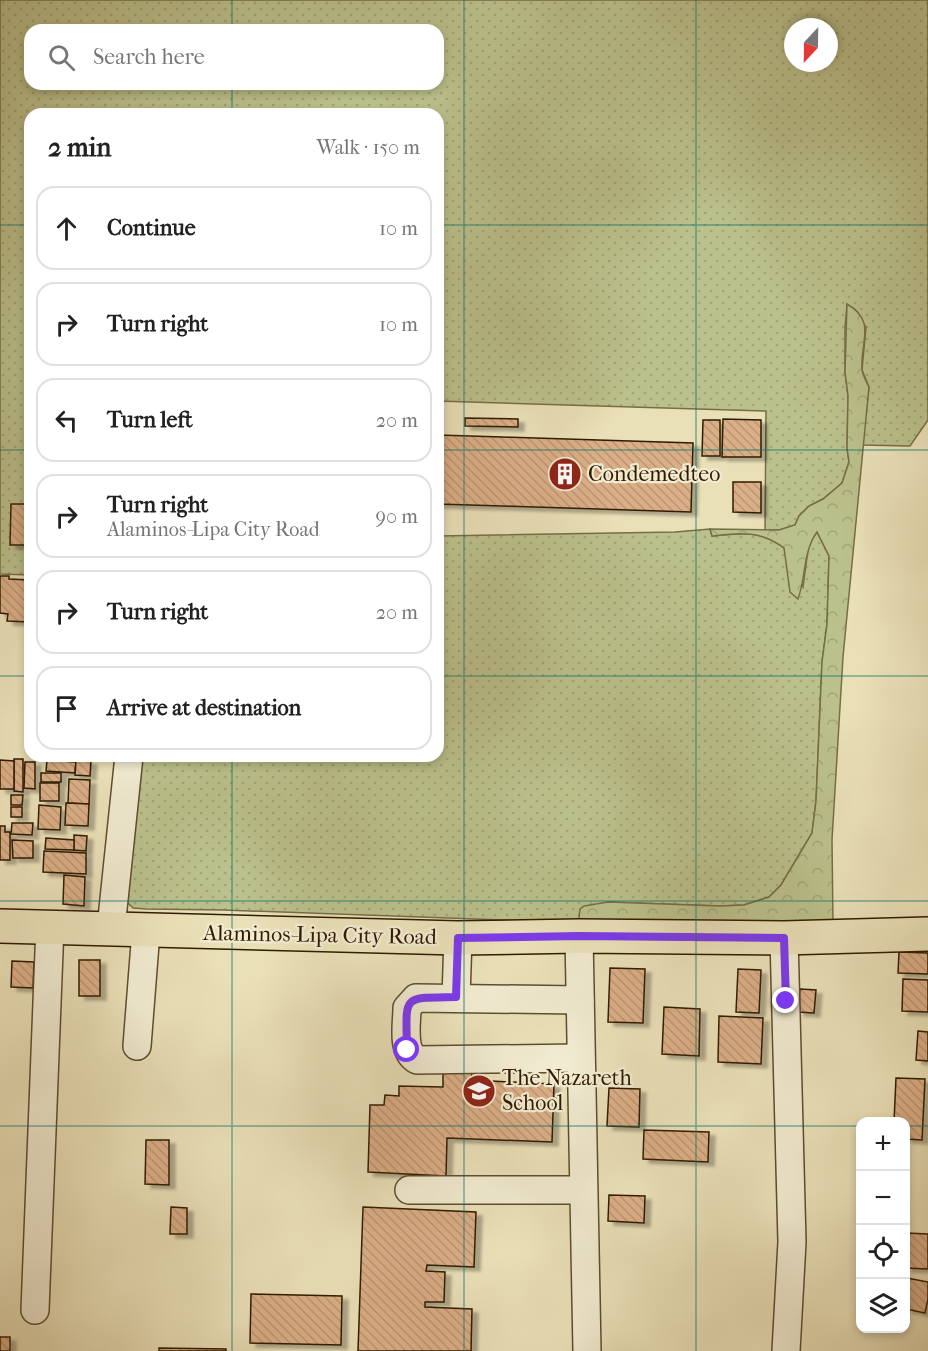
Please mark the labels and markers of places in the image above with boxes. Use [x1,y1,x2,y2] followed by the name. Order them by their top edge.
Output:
[547,456,583,492] building icon: Condemedteo
[588,461,720,487] place label: Condemedteo
[502,1065,632,1116] place label: The Nazareth School
[461,1073,497,1109] school or university icon: The Nazareth School

